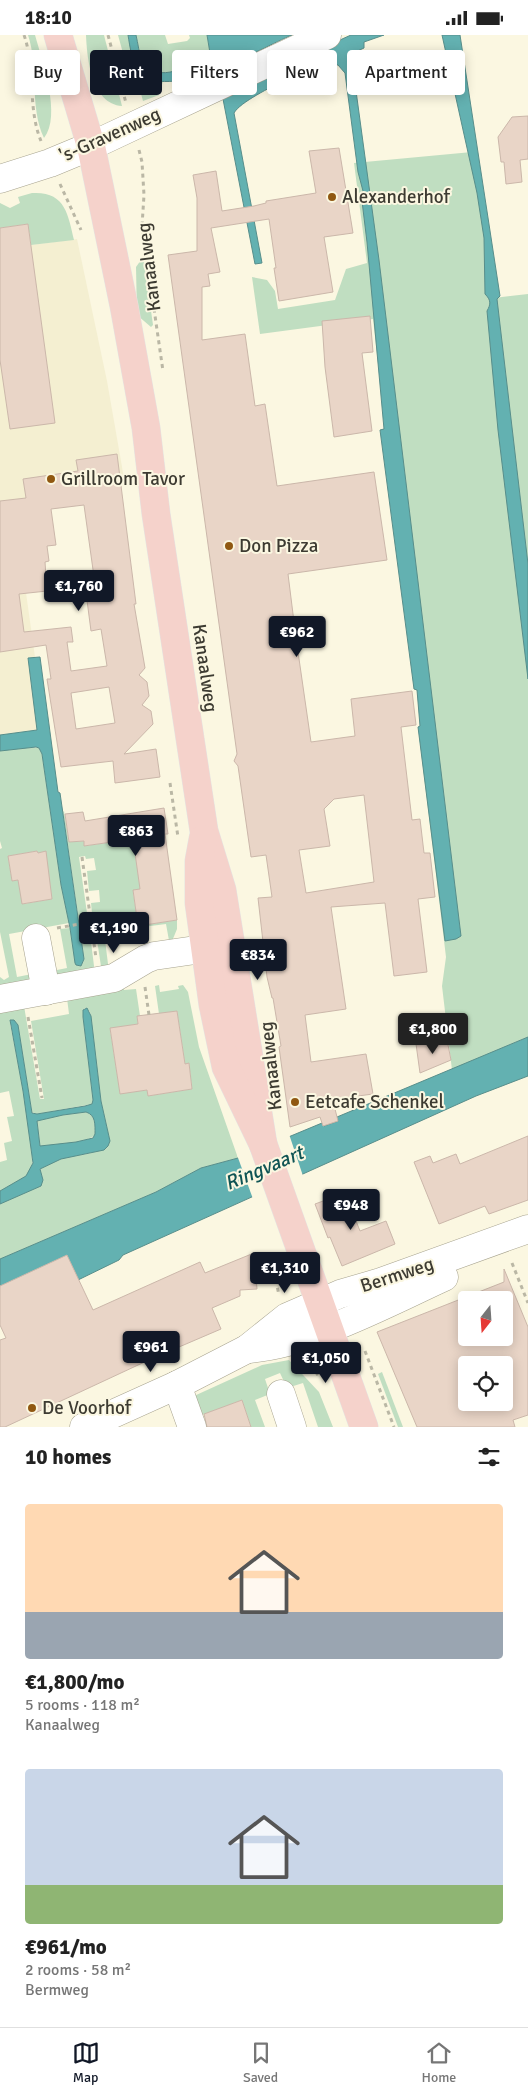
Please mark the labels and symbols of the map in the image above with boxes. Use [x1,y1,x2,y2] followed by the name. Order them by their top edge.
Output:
[56,102,164,168] street label: 's-Gravenweg
[342,185,452,209] place label: Alexanderhof
[326,191,338,203] marker: Alexanderhof
[132,221,166,313] street label: Kanaalweg
[61,467,185,491] place label: Grillroom Tavor
[45,473,57,485] marker: Grillroom Tavor
[239,534,318,558] place label: Don Pizza
[223,540,235,552] marker: Don Pizza
[38,569,120,612] pin: €1,760
[267,615,327,658] pin: €962
[187,622,223,714] street label: Kanaalweg
[106,815,166,857] pin: €863
[73,911,155,954] pin: €1,190
[228,939,288,981] pin: €834
[392,1013,474,1055] pin: €1,800
[254,1020,288,1112] street label: Kanaalweg
[305,1090,444,1114] place label: Eetcafe Schenkel
[289,1096,301,1108] marker: Eetcafe Schenkel
[221,1139,309,1196] water label: Ringvaart
[321,1189,381,1231] pin: €948
[244,1251,326,1294] pin: €1,310
[357,1252,437,1298] street label: Bermweg
[458,1291,512,1346] north arrow
[121,1331,181,1373] pin: €961
[285,1341,367,1384] pin: €1,050
[42,1396,133,1420] place label: De Voorhof
[26,1402,38,1414] marker: De Voorhof

